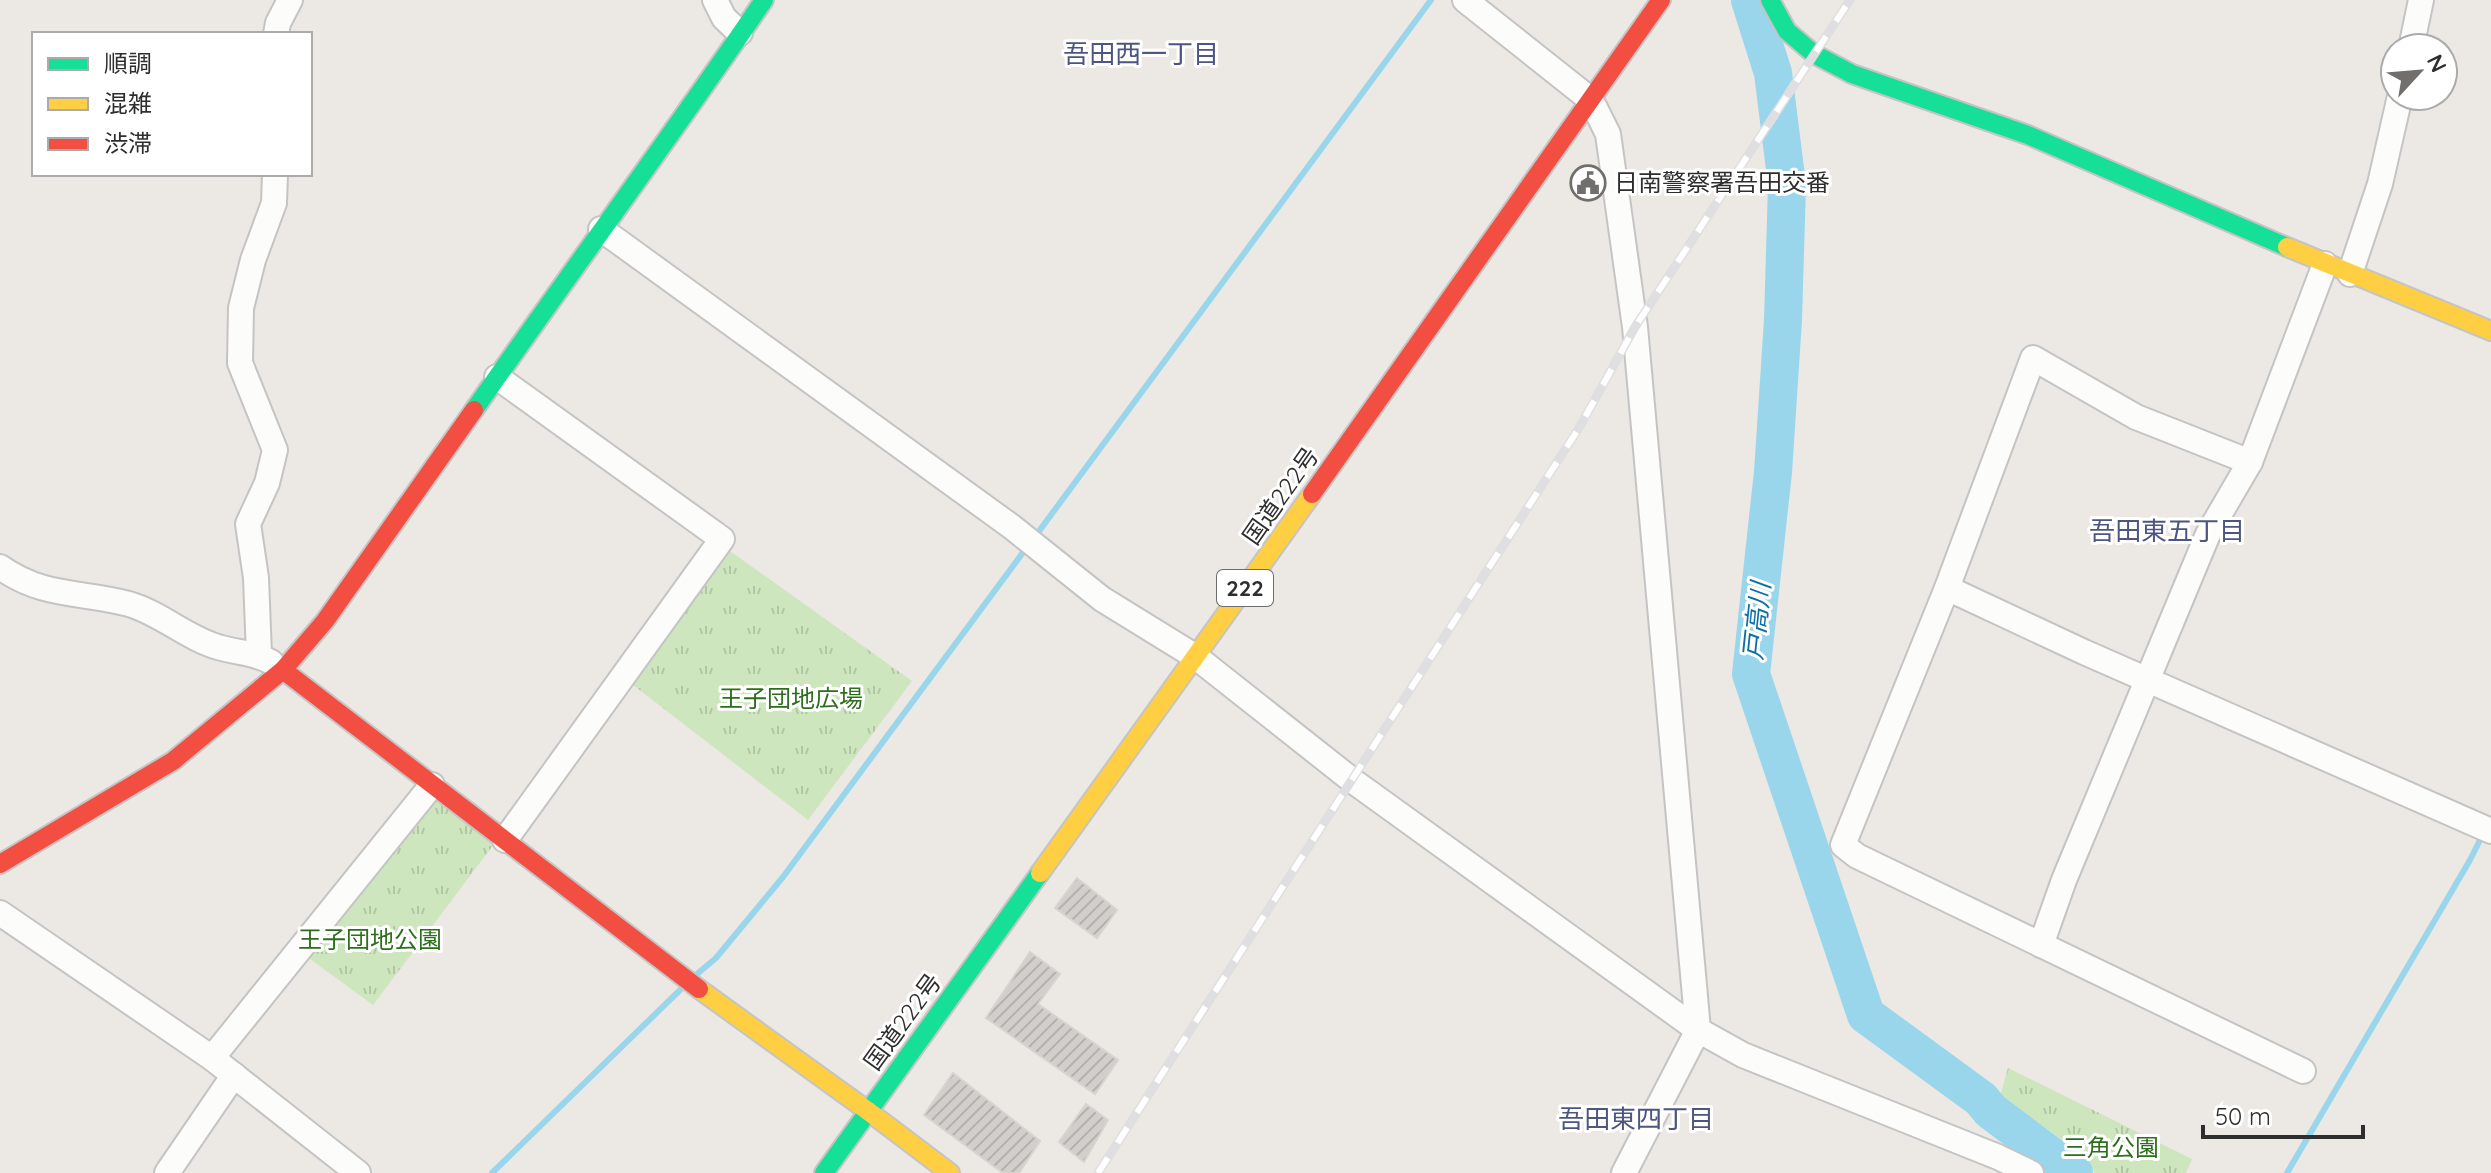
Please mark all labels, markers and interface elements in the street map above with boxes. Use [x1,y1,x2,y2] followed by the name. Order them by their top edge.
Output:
[32,32,312,176] legend
[2379,32,2459,112] north arrow
[1063,37,1219,70] district label: 吾田西一丁目
[104,48,152,78] text: 順調
[2421,50,2453,77] text: N
[104,88,152,118] text: 混雑
[104,128,152,158] text: 渋滞
[1569,164,1607,202] public building icon: 日南警察署吾田交番
[1614,167,1830,197] place label: 日南警察署吾田交番
[1236,441,1325,550] street label: 国道222号
[2089,514,2245,547] district label: 吾田東五丁目
[1217,570,1273,606] road number: 222
[1736,577,1777,661] water label: 戸高川
[719,683,863,713] park label: 王子団地広場
[298,924,442,954] park label: 王子団地公園
[857,967,947,1075] street label: 国道222号
[2203,1089,2363,1139] scale bar
[2215,1101,2271,1131] text: 50 m
[1558,1102,1714,1135] district label: 吾田東四丁目
[2063,1132,2159,1162] park label: 三角公園

